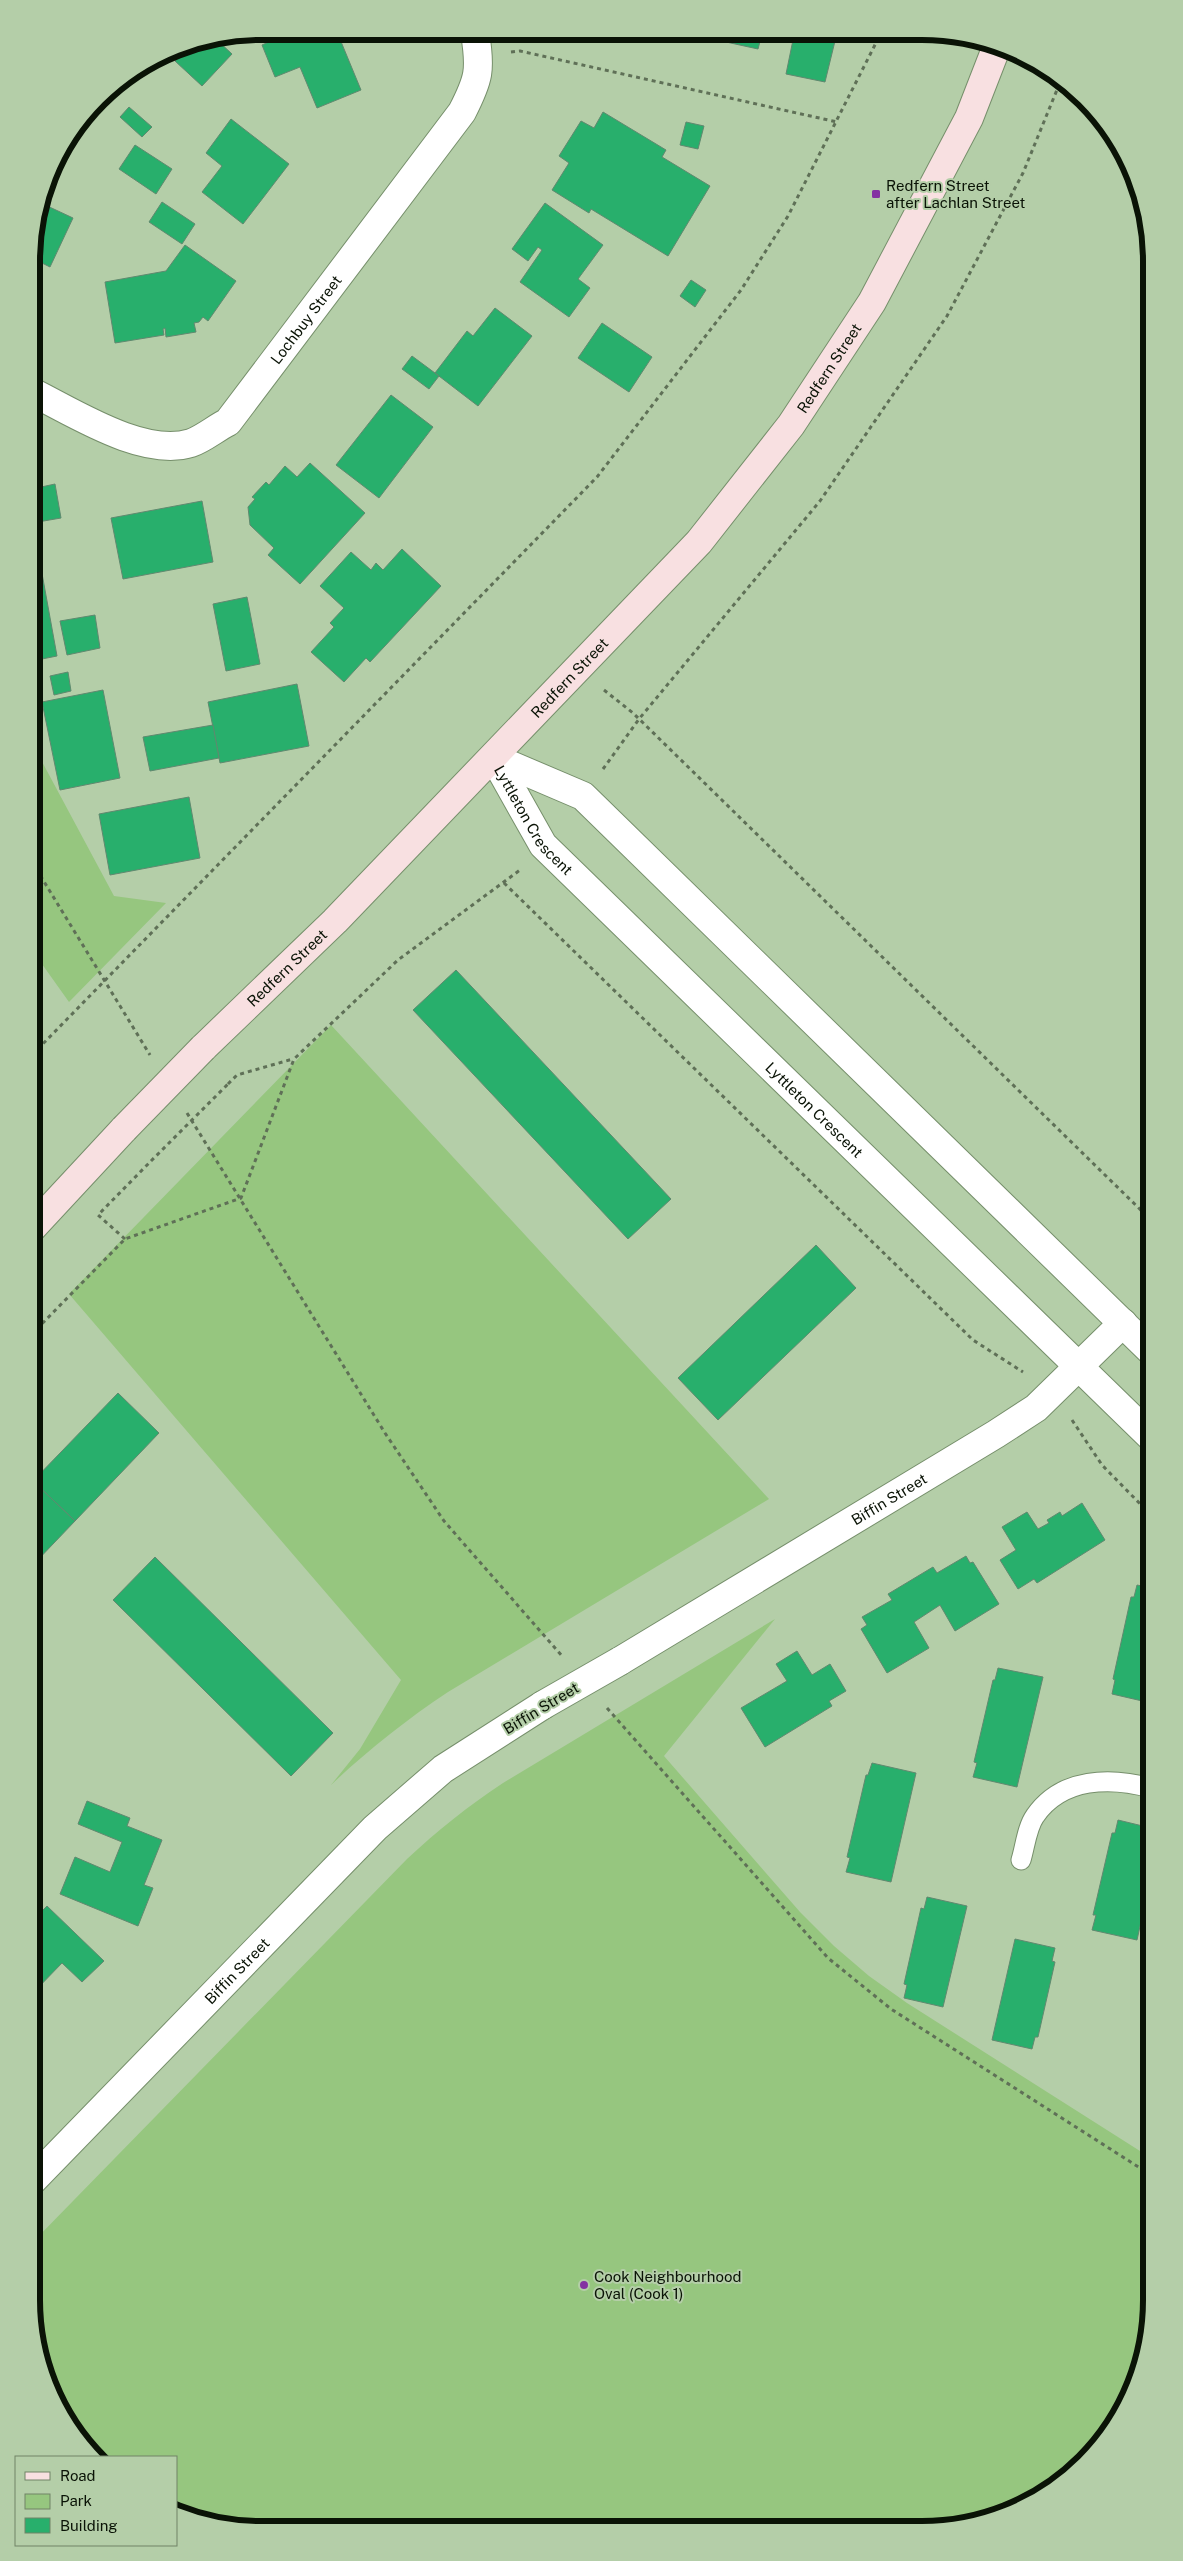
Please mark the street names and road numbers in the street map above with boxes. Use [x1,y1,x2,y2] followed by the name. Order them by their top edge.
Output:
[267,271,345,367] street label: Lochbuy Street
[793,320,864,416] street label: Redfern Street
[527,634,611,721] street label: Redfern Street
[491,762,577,878] street label: Lyttleton Crescent
[243,925,330,1010] street label: Redfern Street
[763,1058,867,1161] street label: Lyttleton Crescent
[848,1469,930,1528] street label: Biffin Street
[500,1679,582,1737] street label: Biffin Street
[201,1934,272,2007] street label: Biffin Street

